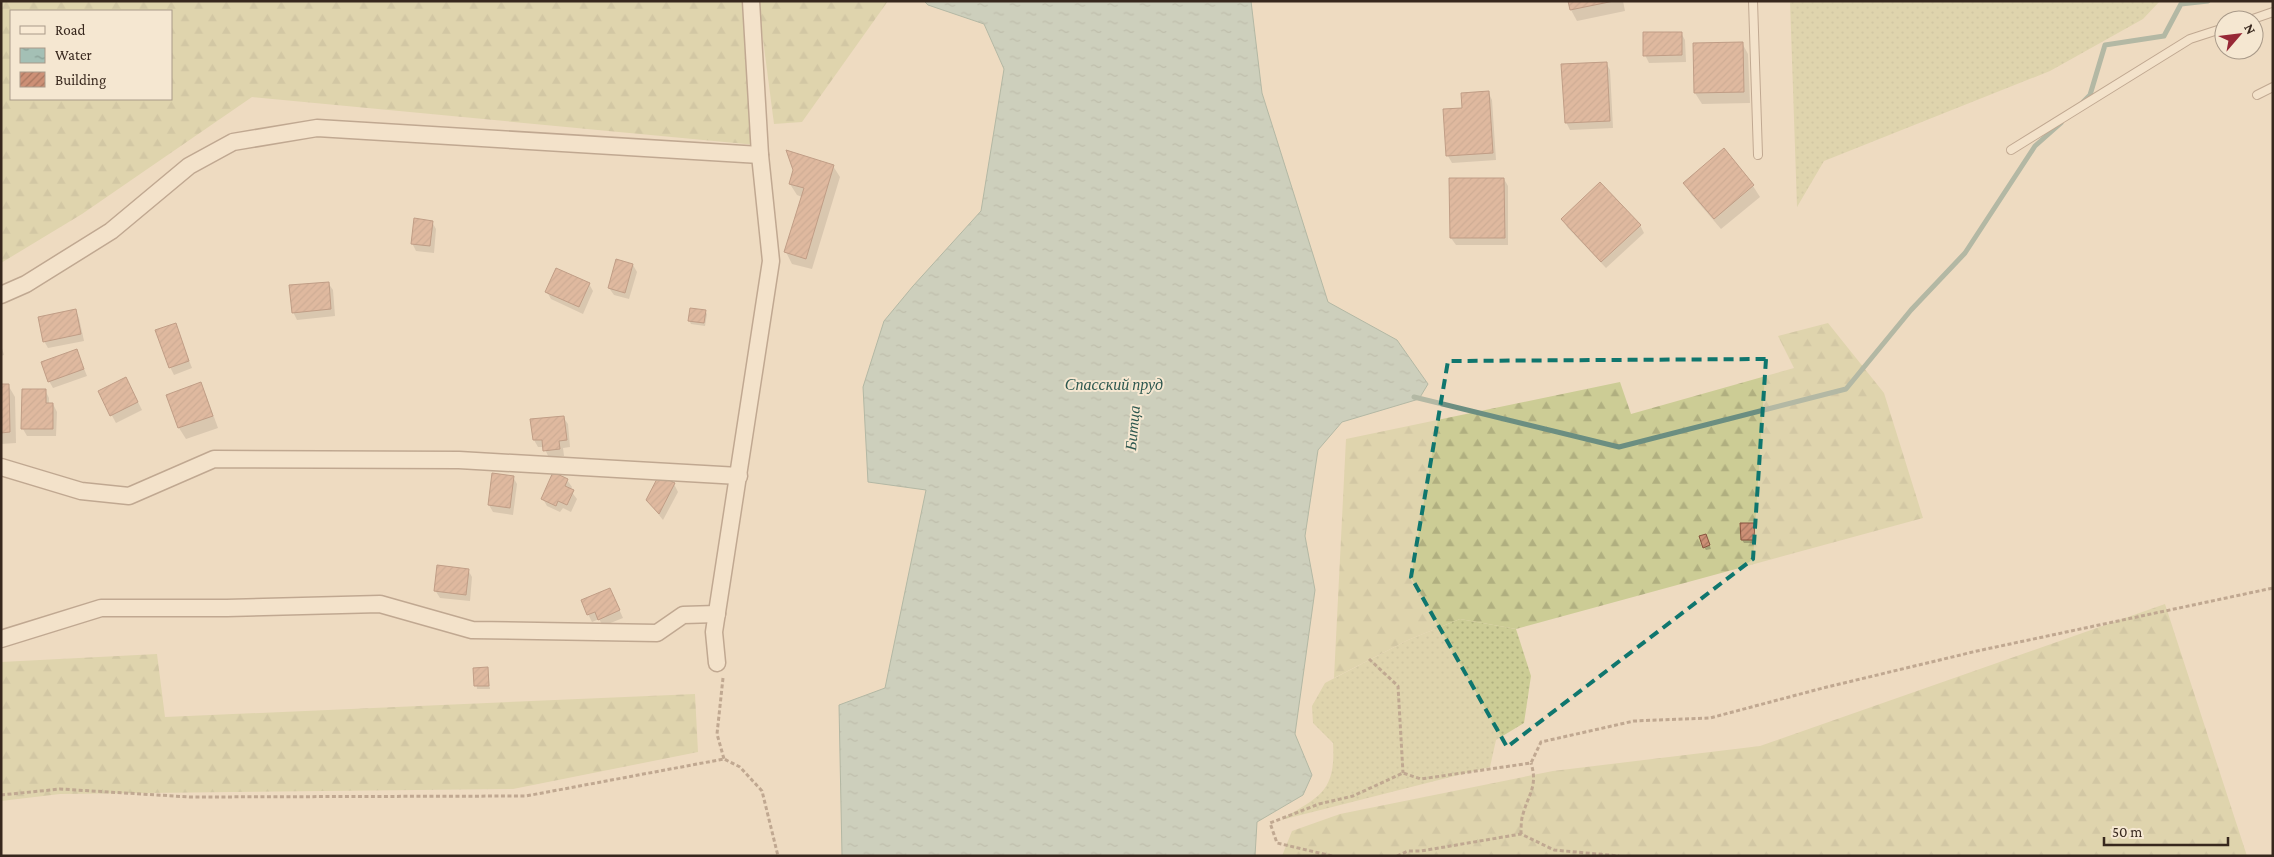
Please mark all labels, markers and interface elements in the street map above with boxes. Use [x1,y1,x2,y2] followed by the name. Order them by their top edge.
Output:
[10,10,172,100] legend
[2214,10,2264,60] north arrow
[2241,21,2260,37] text: N
[55,22,86,38] text: Road
[55,47,92,63] text: Water
[55,72,106,89] text: Building
[1065,376,1163,394] water label: Спасский пруд
[1122,405,1144,452] water label: Битца
[2104,814,2228,846] scale bar
[2112,824,2142,840] text: 50 m

